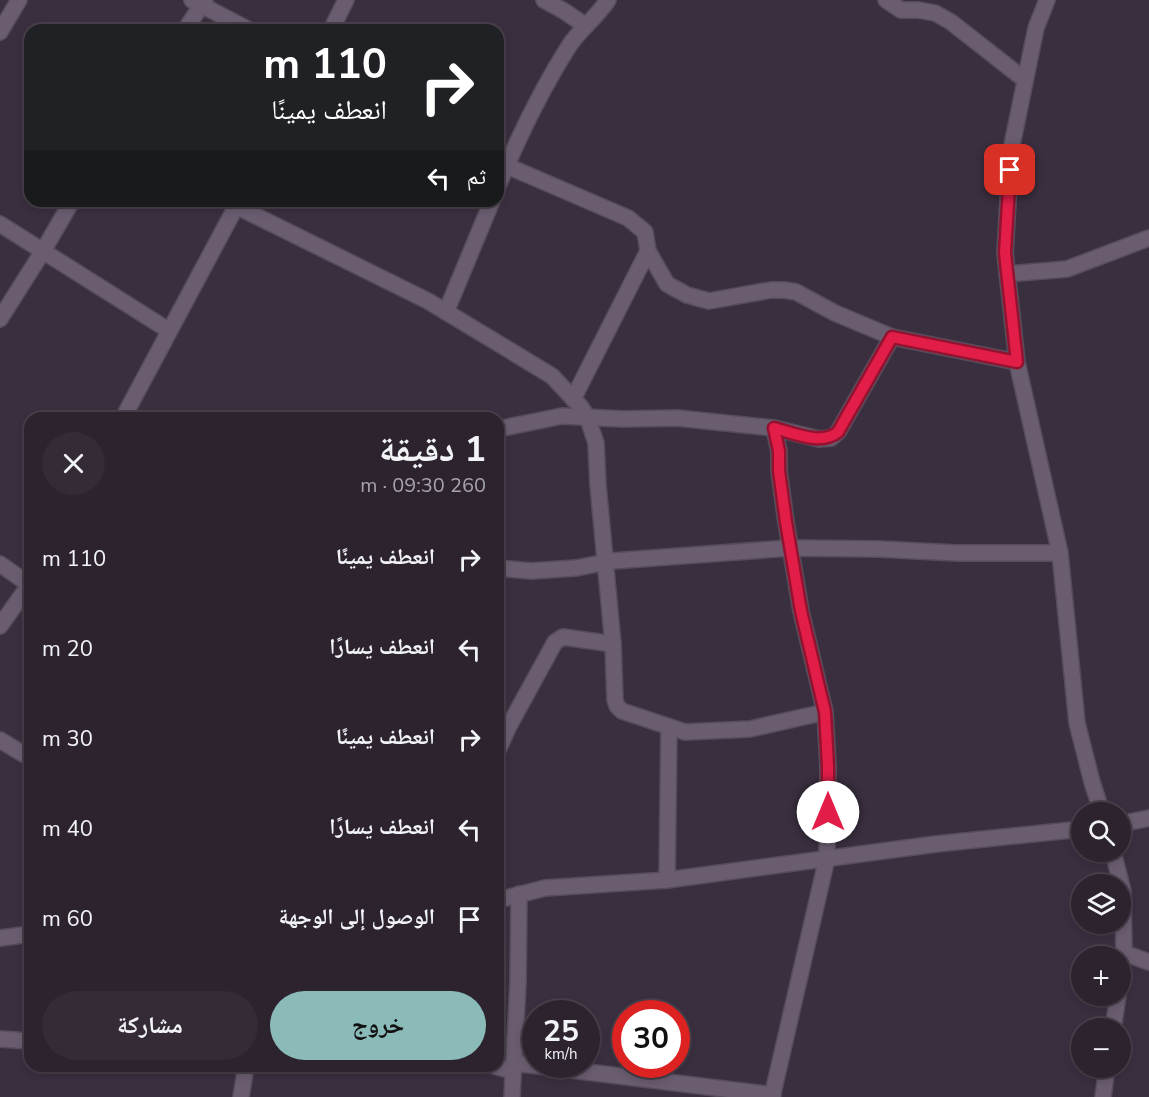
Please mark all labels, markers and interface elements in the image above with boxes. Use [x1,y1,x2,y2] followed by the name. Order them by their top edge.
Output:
[263,36,387,93] text: 110 m
[408,48,486,126] icon: right
[271,92,387,129] text: انعطف يمينًا
[984,144,1035,195] pin
[993,153,1026,186] icon: arrive
[422,162,455,195] icon: left
[467,162,486,192] text: ثم
[379,425,486,474] text: 1 دقيقة
[42,432,105,495] button: close
[360,472,486,499] text: 260 m · 09:30
[336,542,435,572] text: انعطف يمينًا
[453,543,486,576] icon: right
[42,544,106,574] text: 110 m
[329,632,435,662] text: انعطف يسارًا
[453,633,486,666] icon: left
[42,634,93,664] text: 20 m
[336,722,435,752] text: انعطف يمينًا
[453,723,486,756] icon: right
[42,724,93,754] text: 30 m
[796,780,860,844] position arrow
[1071,802,1131,1078] map controls
[1071,802,1131,862] button: search
[329,812,435,842] text: انعطف يسارًا
[453,813,486,846] icon: left
[42,814,93,844] text: 40 m
[1071,874,1131,934] button: layers
[278,902,435,932] text: الوصول إلى الوجهة
[453,903,486,936] icon: arrive
[42,904,93,934] text: 60 m
[1071,946,1131,1006] button: +
[42,991,258,1060] button: مشاركة
[270,991,486,1060] button: خروج
[612,1000,690,1078] speed limit sign: 30
[543,1011,579,1052] text: 25
[1071,1018,1131,1078] button: −
[544,1044,578,1064] text: km/h

